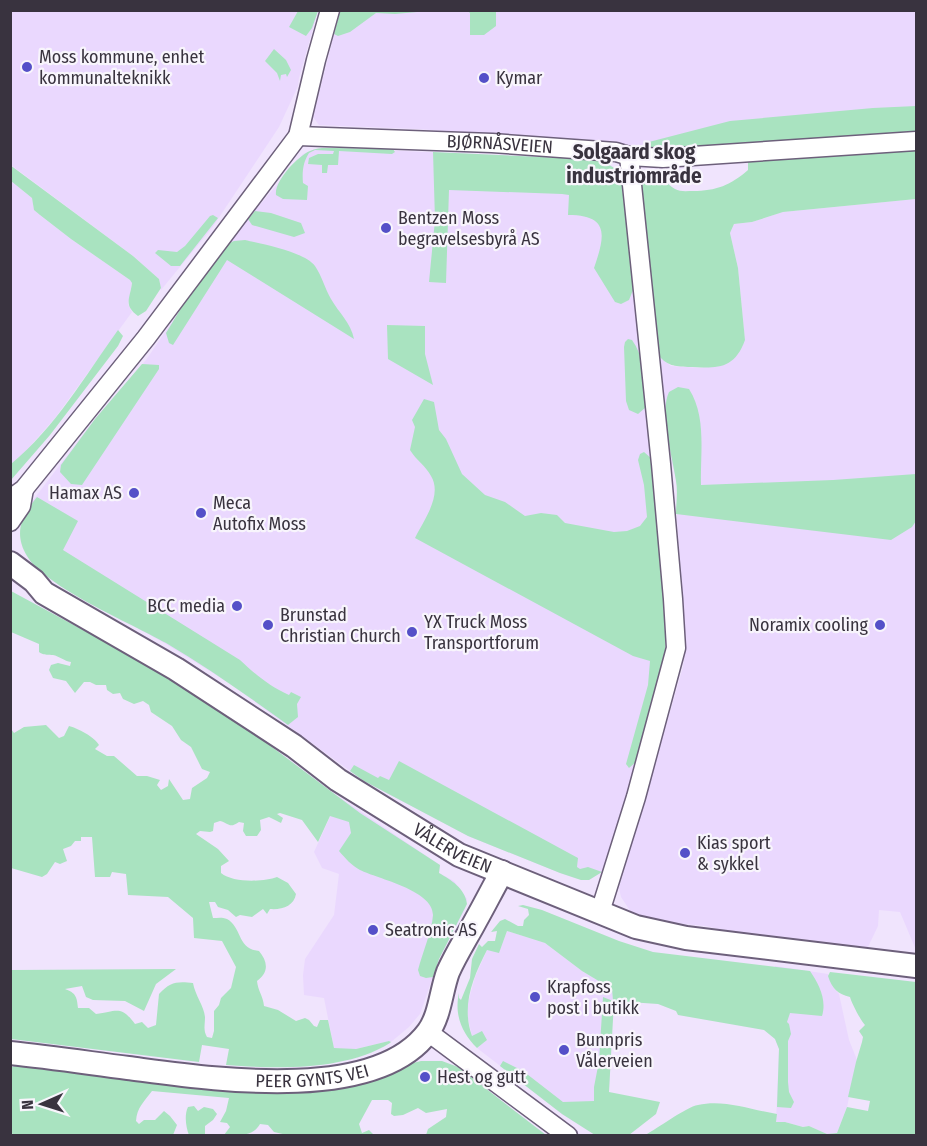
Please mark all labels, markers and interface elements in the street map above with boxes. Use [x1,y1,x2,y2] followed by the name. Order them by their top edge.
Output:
[39,46,204,89] place label: Moss kommune, enhet kommunalteknikk
[20,60,34,74] marker: Moss kommune, enhet kommunalteknikk
[496,67,543,89] place label: Kymar
[477,71,491,85] marker: Kymar
[446,130,554,158] street label: BJØRNÅSVEIEN
[566,139,702,189] district label: Solgaard skog industriområde
[398,207,540,250] place label: Bentzen Moss begravelsesbyrå AS
[379,221,393,235] marker: Bentzen Moss begravelsesbyrå AS
[49,482,122,504] place label: Hamax AS
[127,486,141,500] marker: Hamax AS
[213,492,306,535] place label: Meca Autofix Moss
[194,506,208,520] marker: Meca Autofix Moss
[147,595,225,617] place label: BCC media
[230,599,244,613] marker: BCC media
[280,604,401,647] place label: Brunstad Christian Church
[424,611,539,654] place label: YX Truck Moss Transportforum
[749,614,869,636] place label: Noramix cooling
[261,618,275,632] marker: Brunstad Christian Church
[873,618,887,632] marker: Noramix cooling
[405,625,419,639] marker: YX Truck Moss Transportforum
[409,818,495,878] street label: VÅLERVEIEN
[697,832,771,875] place label: Kias sport & sykkel
[678,846,692,860] marker: Kias sport & sykkel
[385,919,477,941] place label: Seatronic AS
[366,923,380,937] marker: Seatronic AS
[547,976,639,1019] place label: Krapfoss post i butikk
[528,990,542,1004] marker: Krapfoss post i butikk
[576,1029,653,1072] place label: Bunnpris Vålerveien
[557,1043,571,1057] marker: Bunnpris Vålerveien
[255,1060,371,1092] street label: PEER GYNTS VEI
[437,1066,526,1088] place label: Hest og gutt
[418,1070,432,1084] marker: Hest og gutt
[12,1074,72,1134] north arrow
[18,1099,37,1110] text: N

